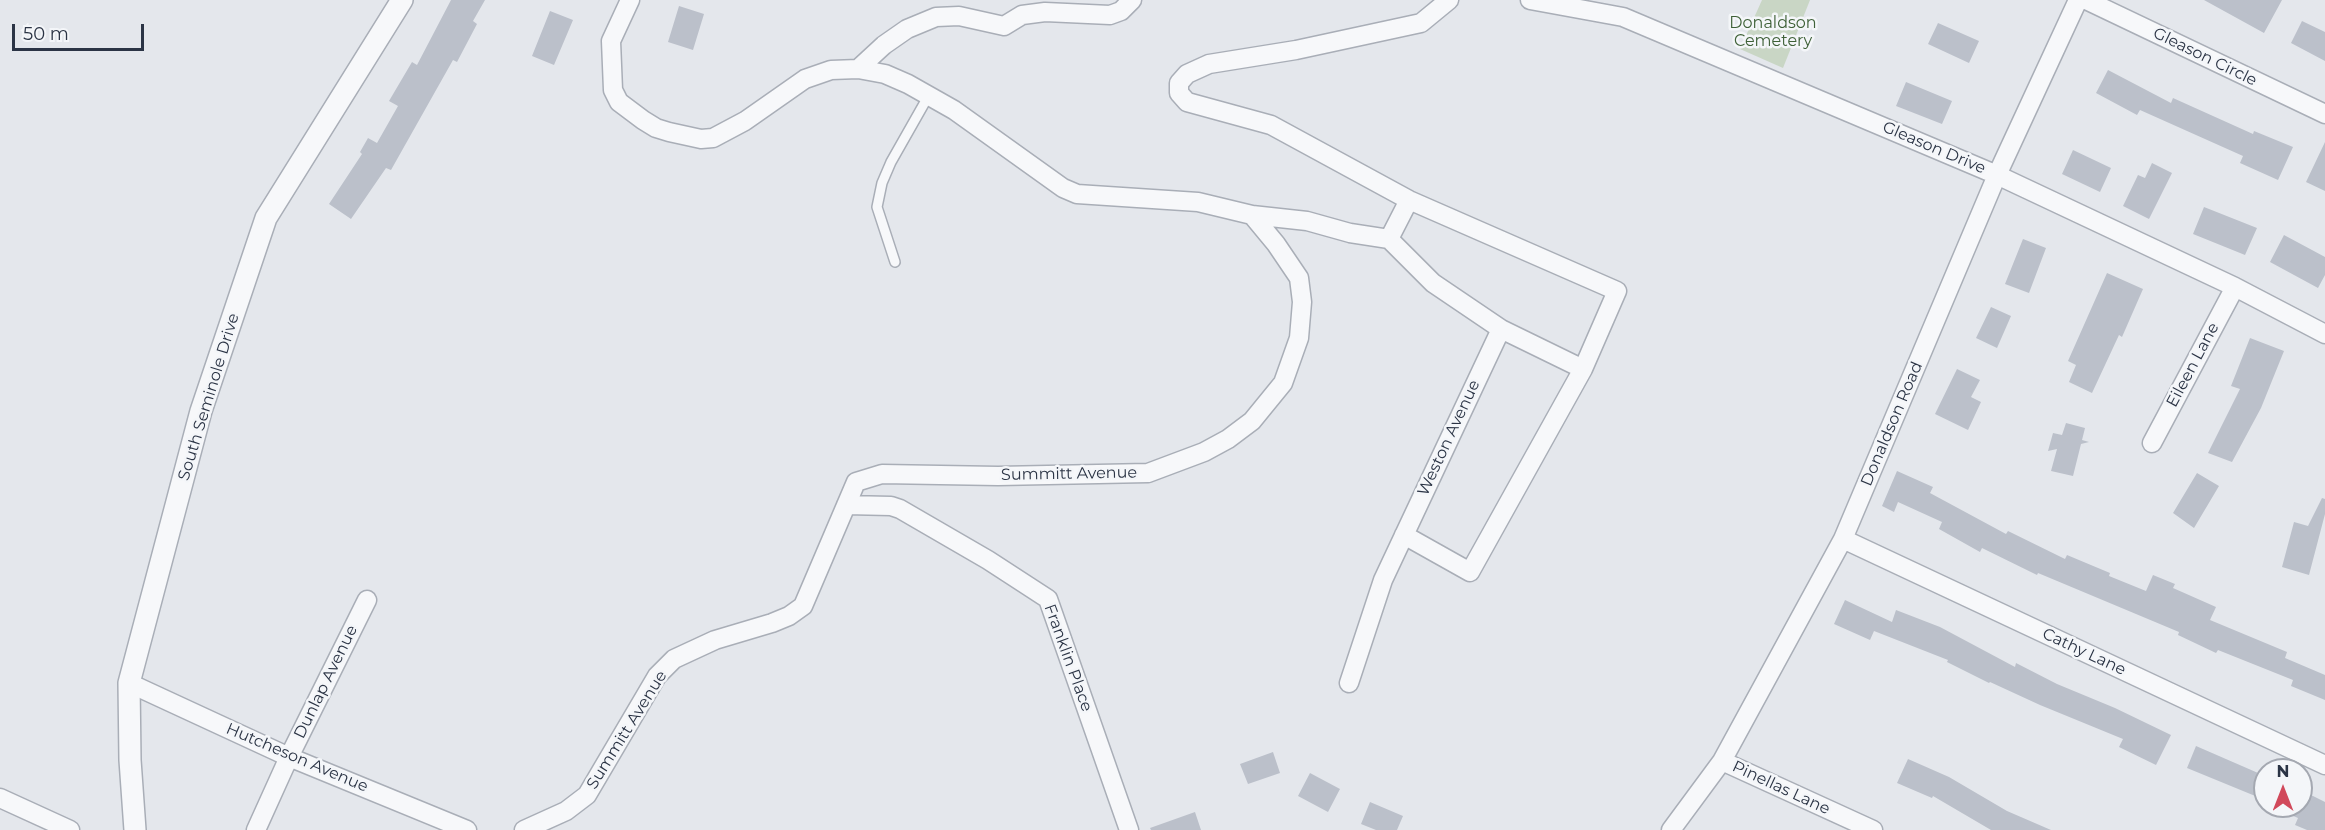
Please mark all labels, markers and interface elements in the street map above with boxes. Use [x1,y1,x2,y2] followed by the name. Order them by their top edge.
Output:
[15,12,147,50] scale bar
[1729,13,1817,51] park label: Donaldson Cemetery
[23,23,69,45] text: 50 m
[2150,24,2260,90] street label: Gleason Circle
[1879,118,1989,178] street label: Gleason Drive
[174,311,244,483] street label: South Seminole Drive
[2163,319,2223,411] street label: Eileen Lane
[1857,359,1927,489] street label: Donaldson Road
[1414,377,1484,499] street label: Weston Avenue
[1001,463,1137,485] street label: Summitt Avenue
[1040,602,1096,714] street label: Franklin Place
[290,622,362,742] street label: Dunlap Avenue
[2039,624,2129,680] street label: Cathy Lane
[583,667,671,793] street label: Summitt Avenue
[223,719,371,797] street label: Hutcheson Avenue
[1729,757,1833,819] street label: Pinellas Lane
[2253,758,2313,818] north arrow
[2277,762,2289,781] text: N

